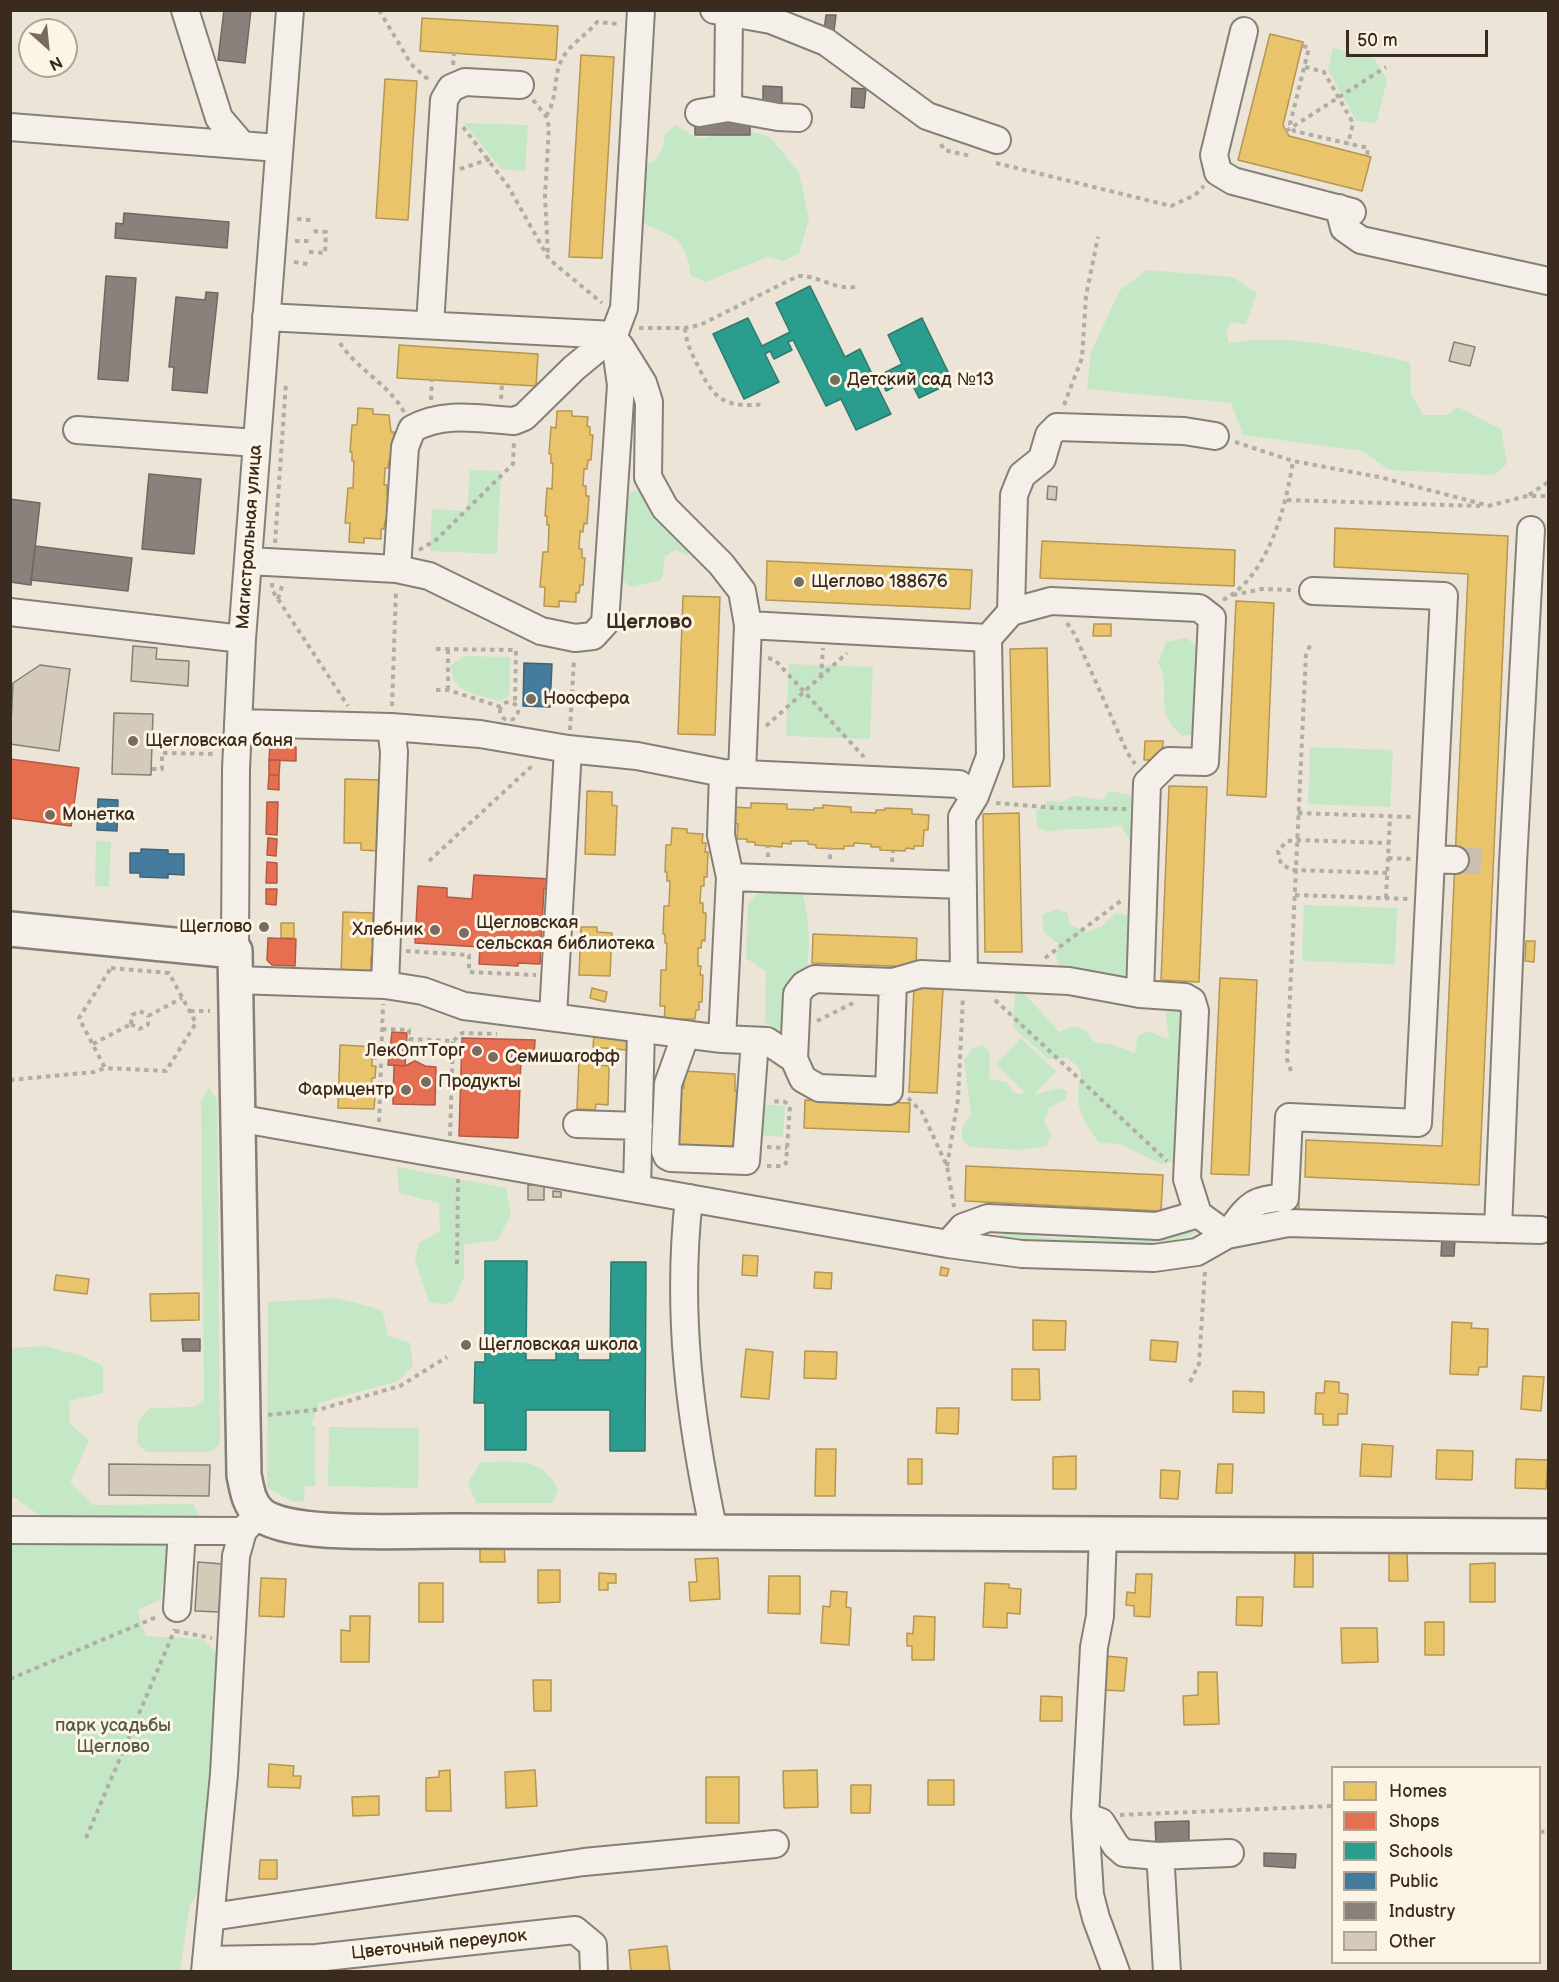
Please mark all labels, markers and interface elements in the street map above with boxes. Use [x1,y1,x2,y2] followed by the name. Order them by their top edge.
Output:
[18,18,78,78] north arrow
[1349,18,1492,56] scale bar
[1357,30,1398,51] text: 50 m
[46,52,65,74] text: N
[847,369,994,391] place label: Детский сад №13
[828,373,842,387] marker: Детский сад №13
[233,444,267,630] street label: Магистральная улица
[811,571,948,593] place label: Щеглово 188676
[792,575,806,589] marker: Щеглово 188676
[606,610,692,636] district label: Щеглово
[543,688,630,710] place label: Ноосфера
[524,692,538,706] marker: Ноосфера
[145,730,293,752] place label: Щегловская баня
[126,734,140,748] marker: Щегловская баня
[62,804,135,826] place label: Монетка
[43,808,57,822] marker: Монетка
[476,912,655,954] place label: Щегловская сельская библиотека
[179,916,252,938] place label: Щеглово
[352,919,423,941] place label: Хлебник
[257,920,271,934] marker: Щеглово
[428,923,442,937] marker: Хлебник
[457,926,471,940] marker: Щегловская сельская библиотека
[365,1040,465,1062] place label: ЛекОптТорг
[470,1044,484,1058] marker: ЛекОптТорг
[505,1046,620,1068] place label: Семишагофф
[486,1050,500,1064] marker: Семишагофф
[438,1071,521,1093] place label: Продукты
[419,1075,433,1089] marker: Продукты
[298,1079,394,1101] place label: Фармцентр
[399,1083,413,1097] marker: Фармцентр
[478,1334,638,1356] place label: Щегловская школа
[459,1338,473,1352] marker: Щегловская школа
[55,1715,171,1758] park label: парк усадьбы Щеглово
[1331,1766,1541,1964] legend
[1389,1781,1447,1802] text: Homes
[1389,1811,1439,1832] text: Shops
[1389,1841,1453,1862] text: Schools
[1389,1871,1438,1892] text: Public
[1389,1901,1455,1922] text: Industry
[350,1925,528,1965] street label: Цветочный переулок
[1389,1931,1435,1952] text: Other

